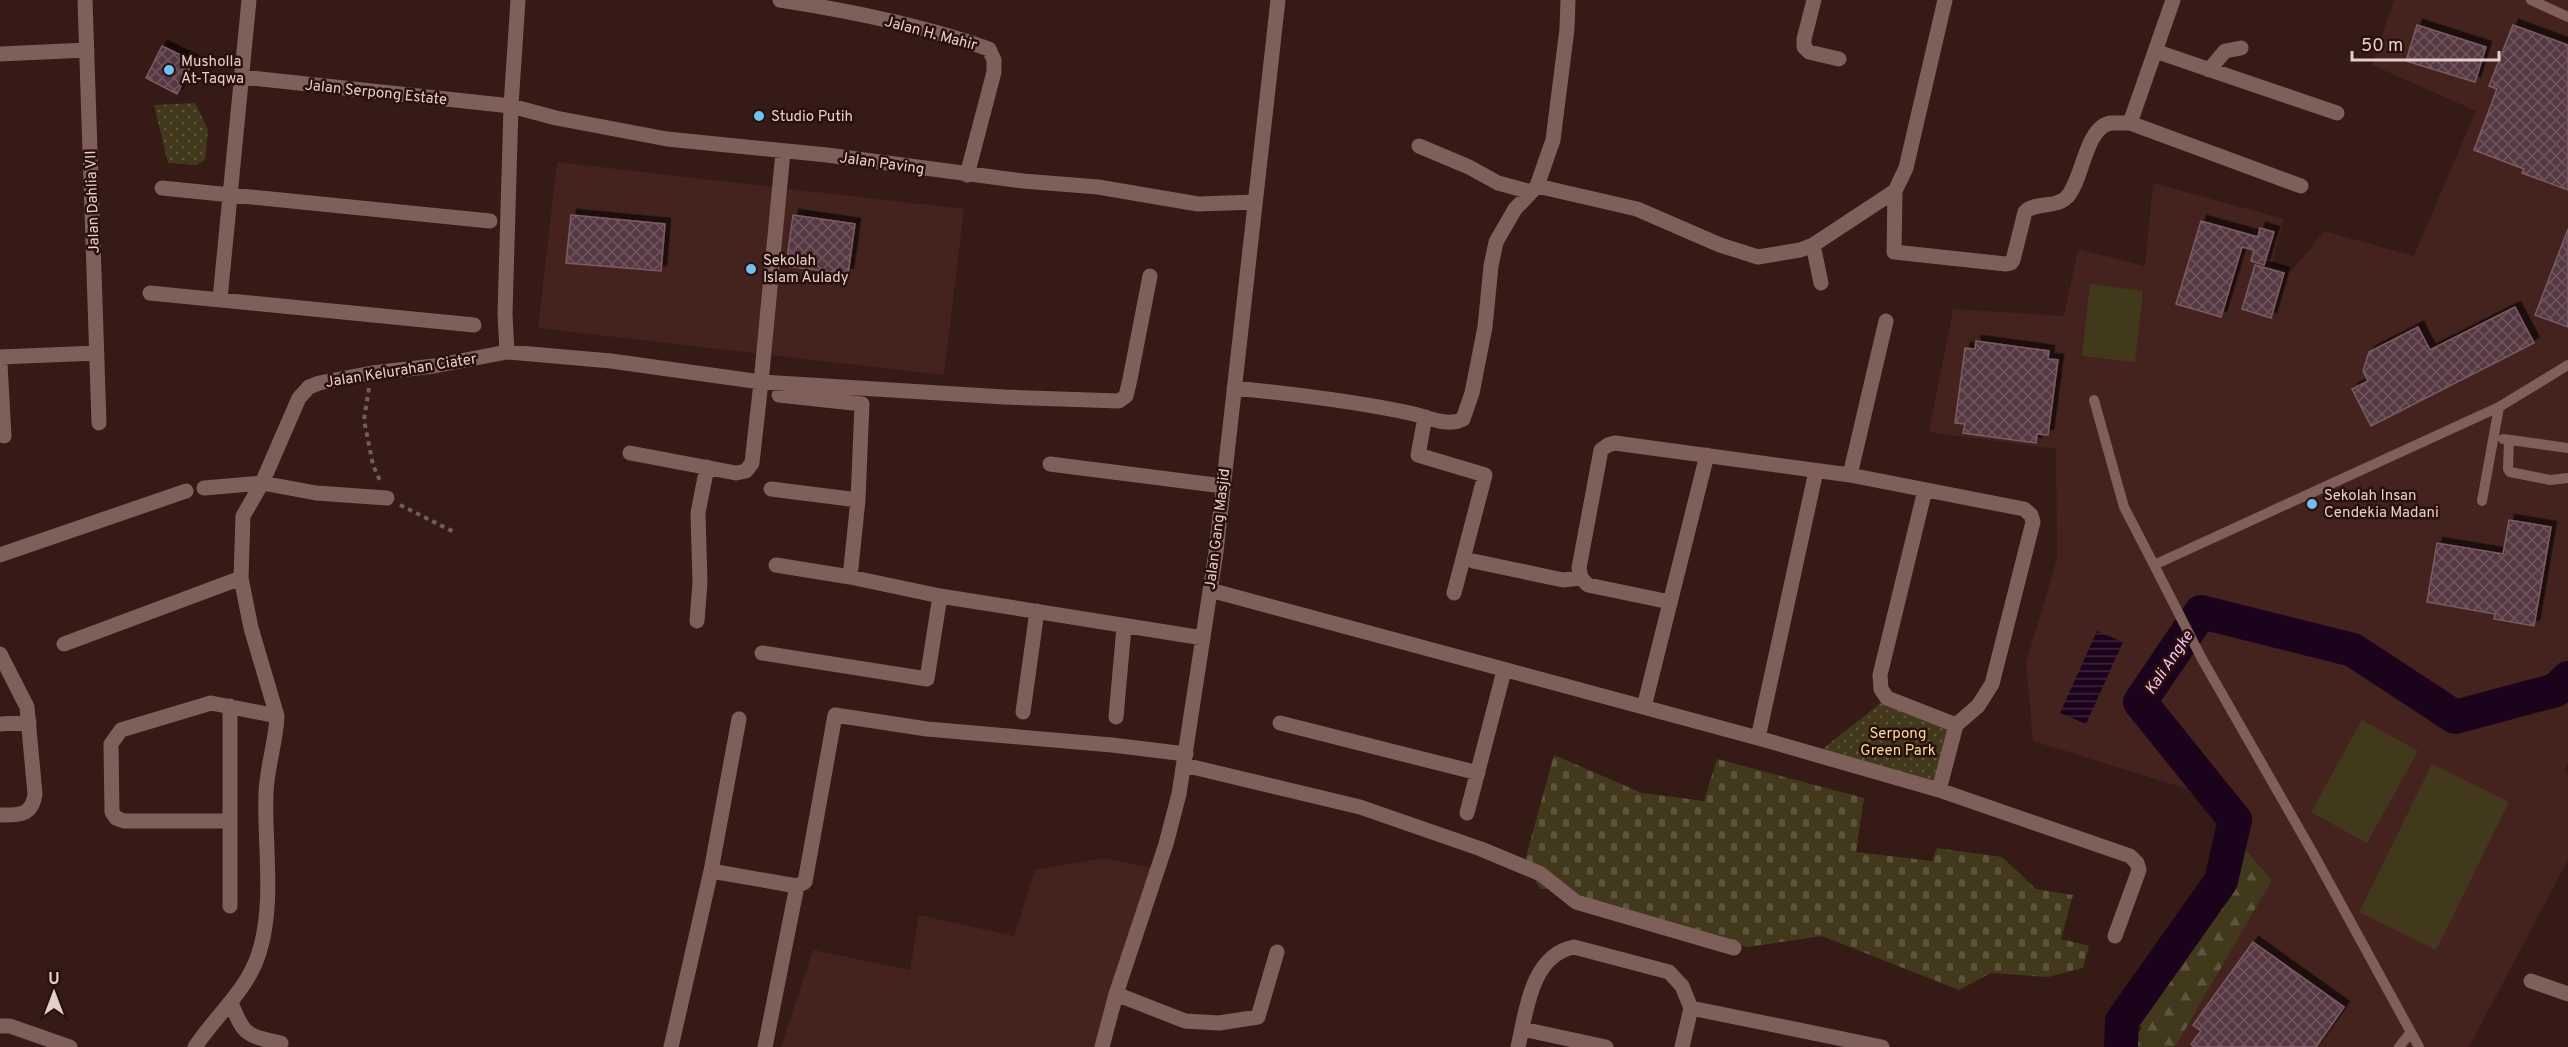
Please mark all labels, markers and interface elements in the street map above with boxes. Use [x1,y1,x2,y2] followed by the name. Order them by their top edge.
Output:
[882,13,979,56] street label: Jalan H. Mahir
[2352,24,2499,62] scale bar
[2361,35,2403,58] text: 50 m
[181,53,244,89] place label: Musholla At-Taqwa
[162,63,176,77] marker: Musholla At-Taqwa
[304,77,448,110] street label: Jalan Serpong Estate
[771,108,853,127] place label: Studio Putih
[752,109,766,123] marker: Studio Putih
[838,149,926,180] street label: Jalan Paving
[82,150,105,254] street label: Jalan Dahlia VII
[763,252,849,288] place label: Sekolah Islam Aulady
[744,262,758,276] marker: Sekolah Islam Aulady
[324,350,478,393] street label: Jalan Kelurahan Ciater
[1202,468,1235,591] street label: Jalan Gang Masjid
[2324,487,2439,523] place label: Sekolah Insan Cendekia Madani
[2305,497,2319,511] marker: Sekolah Insan Cendekia Madani
[2141,627,2199,699] water label: Kali Angke
[1860,725,1936,761] park label: Serpong Green Park
[24,963,84,1023] north arrow
[48,970,60,990] text: U

